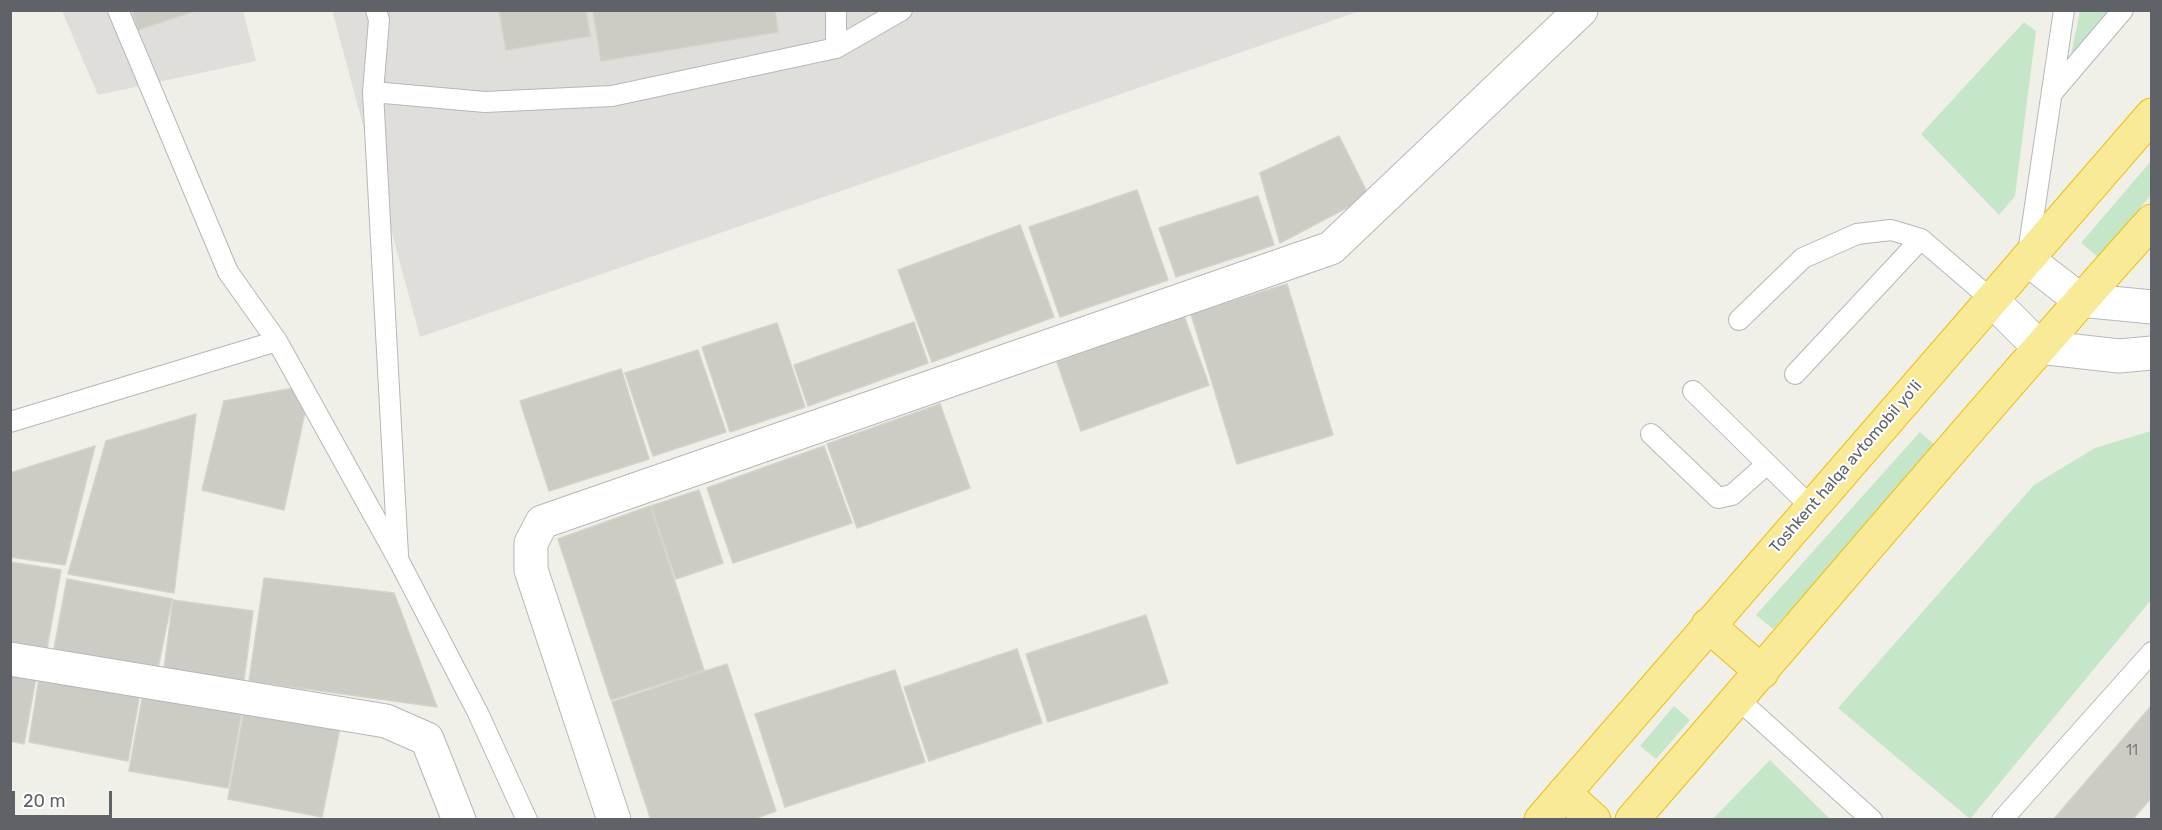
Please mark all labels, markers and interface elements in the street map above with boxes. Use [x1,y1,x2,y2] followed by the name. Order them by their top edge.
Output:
[1766,377,1926,557] street label: Toshkent halqa avtomobil yo'li
[2126,743,2138,759] house number: 11
[15,779,116,817] scale bar
[23,790,65,812] text: 20 m

